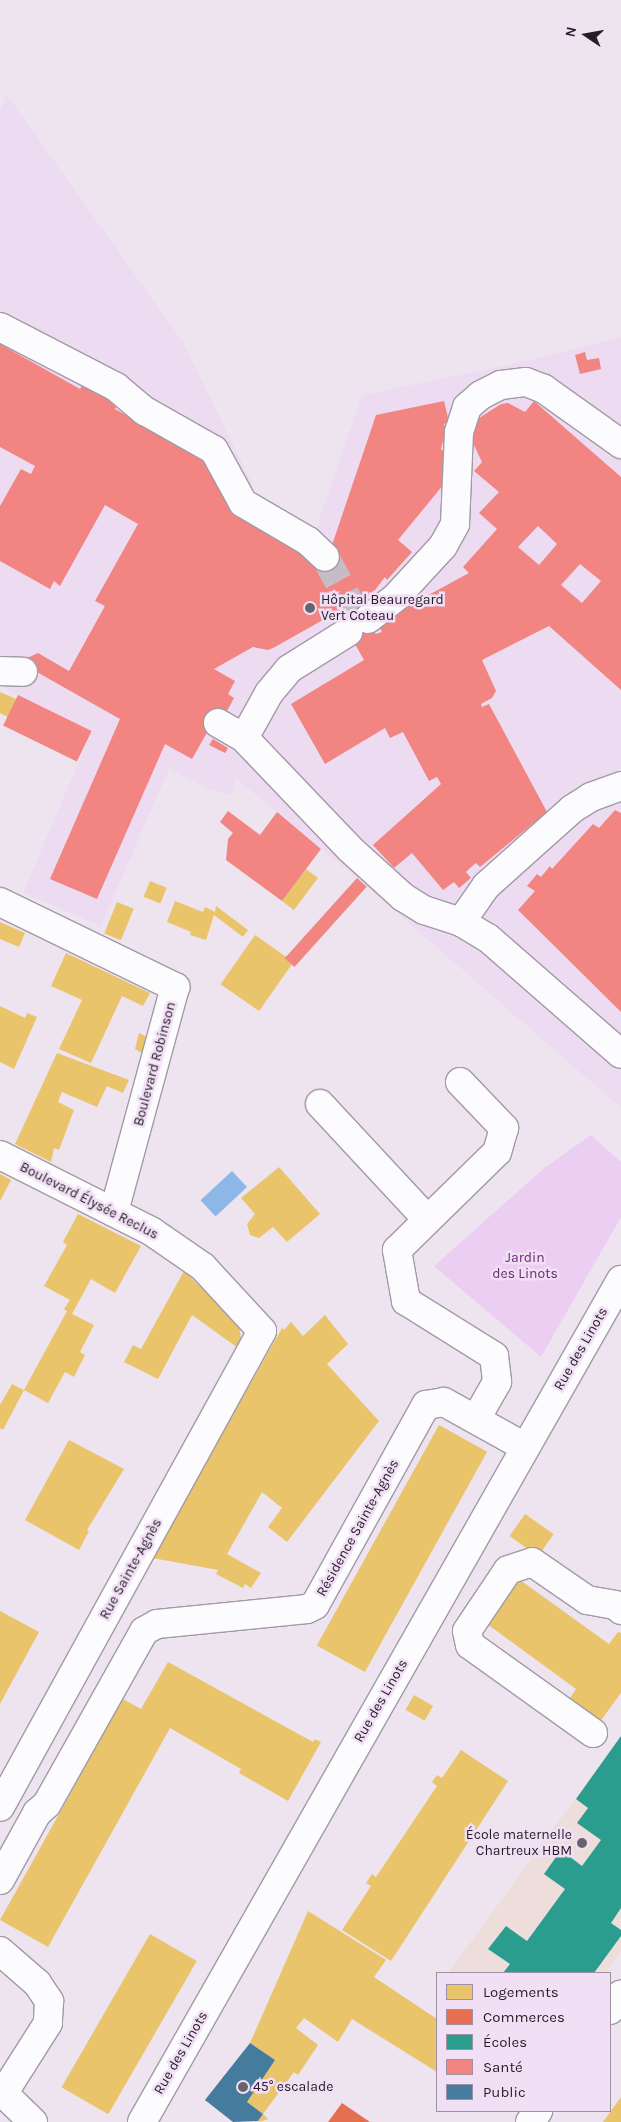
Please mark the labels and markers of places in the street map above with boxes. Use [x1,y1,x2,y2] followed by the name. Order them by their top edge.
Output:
[321,592,444,624] place label: Hôpital Beauregard Vert Coteau
[303,601,317,615] marker: Hôpital Beauregard Vert Coteau
[466,1827,572,1860] place label: École maternelle Chartreux HBM
[576,1837,588,1849] marker: École maternelle Chartreux HBM
[253,2079,333,2095] place label: 45° escalade
[237,2081,249,2093] marker: 45° escalade

